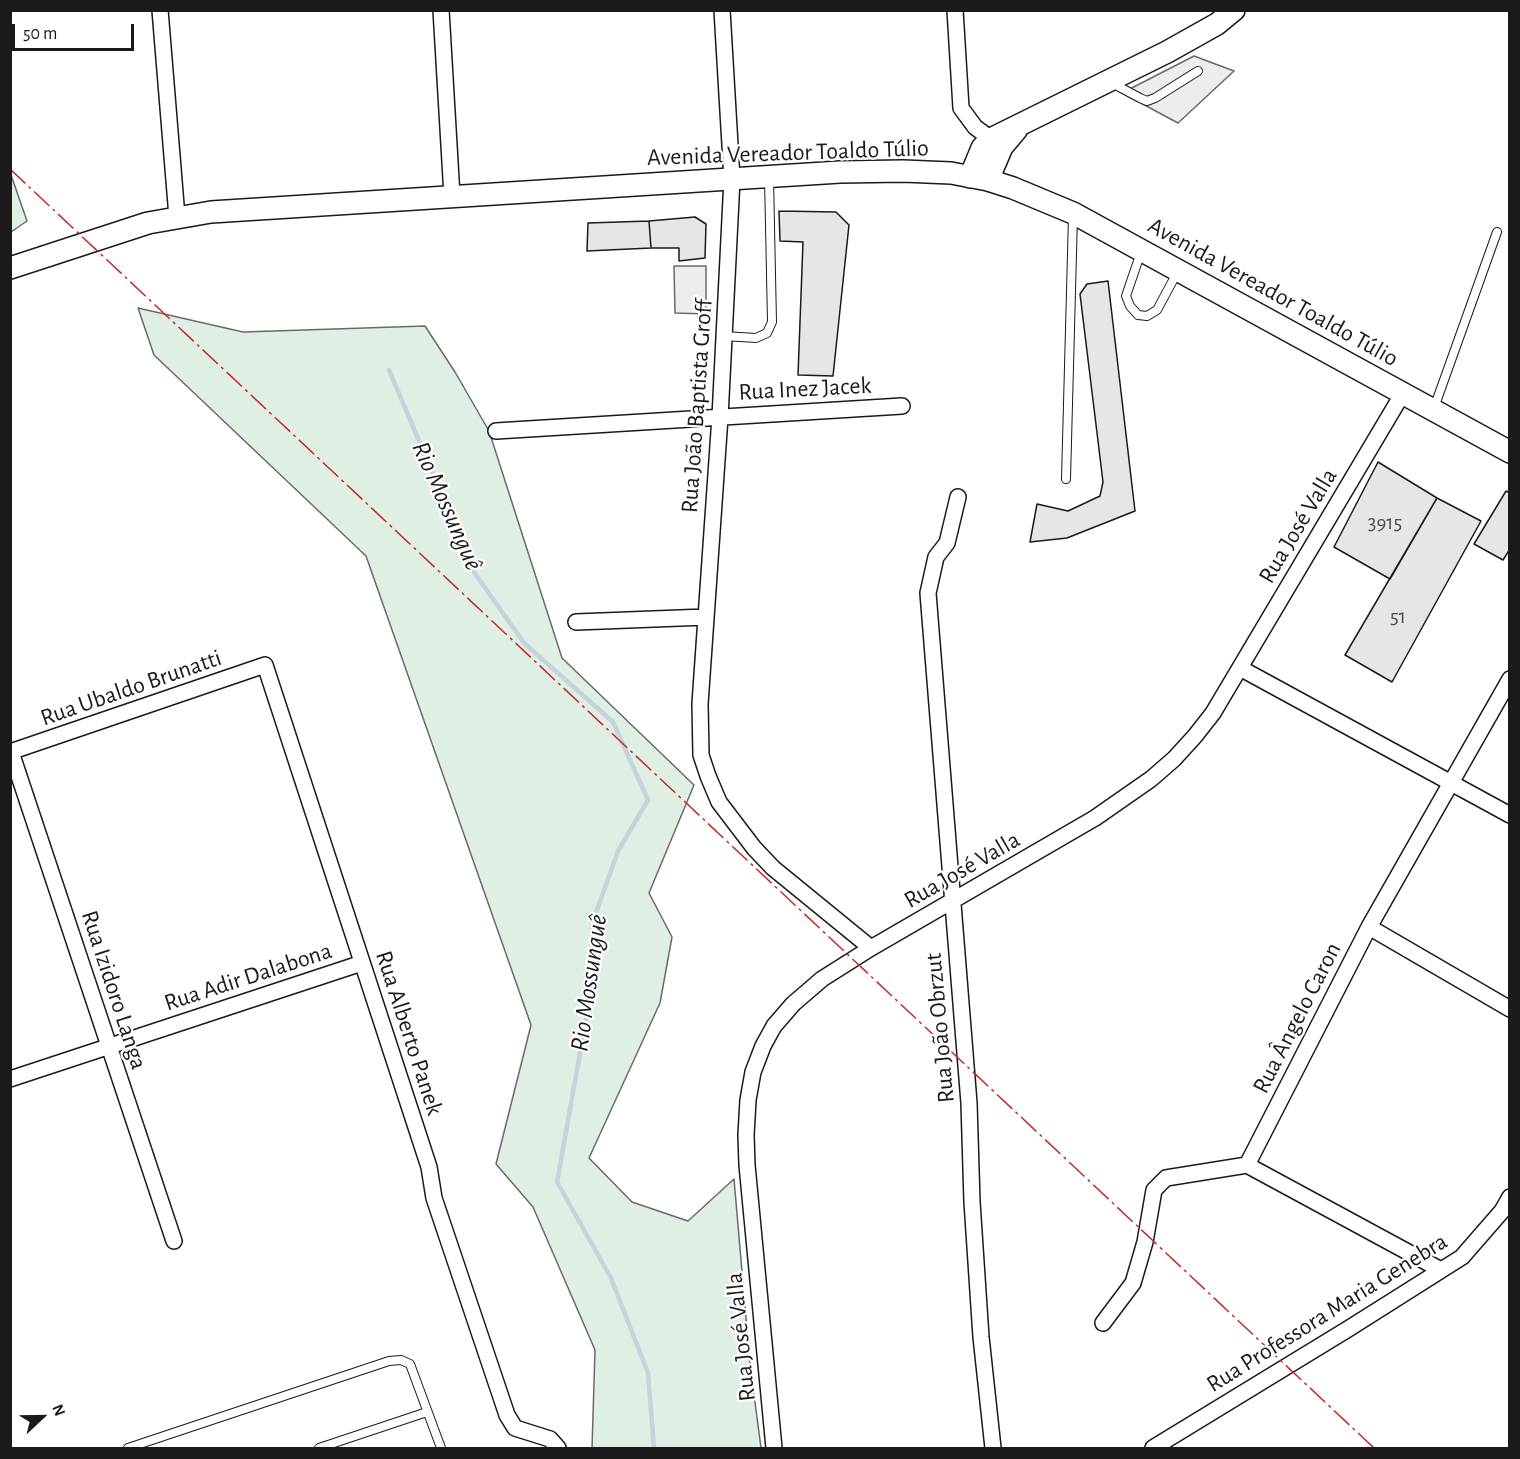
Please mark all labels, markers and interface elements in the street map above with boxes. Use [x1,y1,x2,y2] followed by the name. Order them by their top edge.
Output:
[15,12,136,50] scale bar
[23,25,57,43] text: 50 m
[647,134,929,172] street label: Avenida Vereador Toaldo Túlio
[1143,211,1403,373] street label: Avenida Vereador Toaldo Túlio
[675,298,719,514] street label: Rua João Baptista Groff
[738,371,872,407] street label: Rua Inez Jacek
[405,437,489,575] water label: Rio Mossunguê
[1252,463,1344,589] street label: Rua José Valla
[1368,510,1402,536] house number: 3915
[1390,604,1406,630] house number: 51
[37,644,225,732] street label: Rua Ubaldo Brunatti
[899,825,1025,915] street label: Rua José Valla
[75,907,153,1073] street label: Rua Izidoro Langa
[564,912,614,1054] water label: Rio Mossunguê
[161,936,335,1018] street label: Rua Adir Dalabona
[1247,938,1347,1098] street label: Rua Ângelo Caron
[369,947,449,1119] street label: Rua Alberto Panek
[919,952,961,1104] street label: Rua João Obrzut
[1201,1227,1453,1399] street label: Rua Professora Maria Genebra
[720,1271,762,1403] street label: Rua José Valla
[12,1387,72,1447] north arrow
[49,1402,68,1418] text: N

